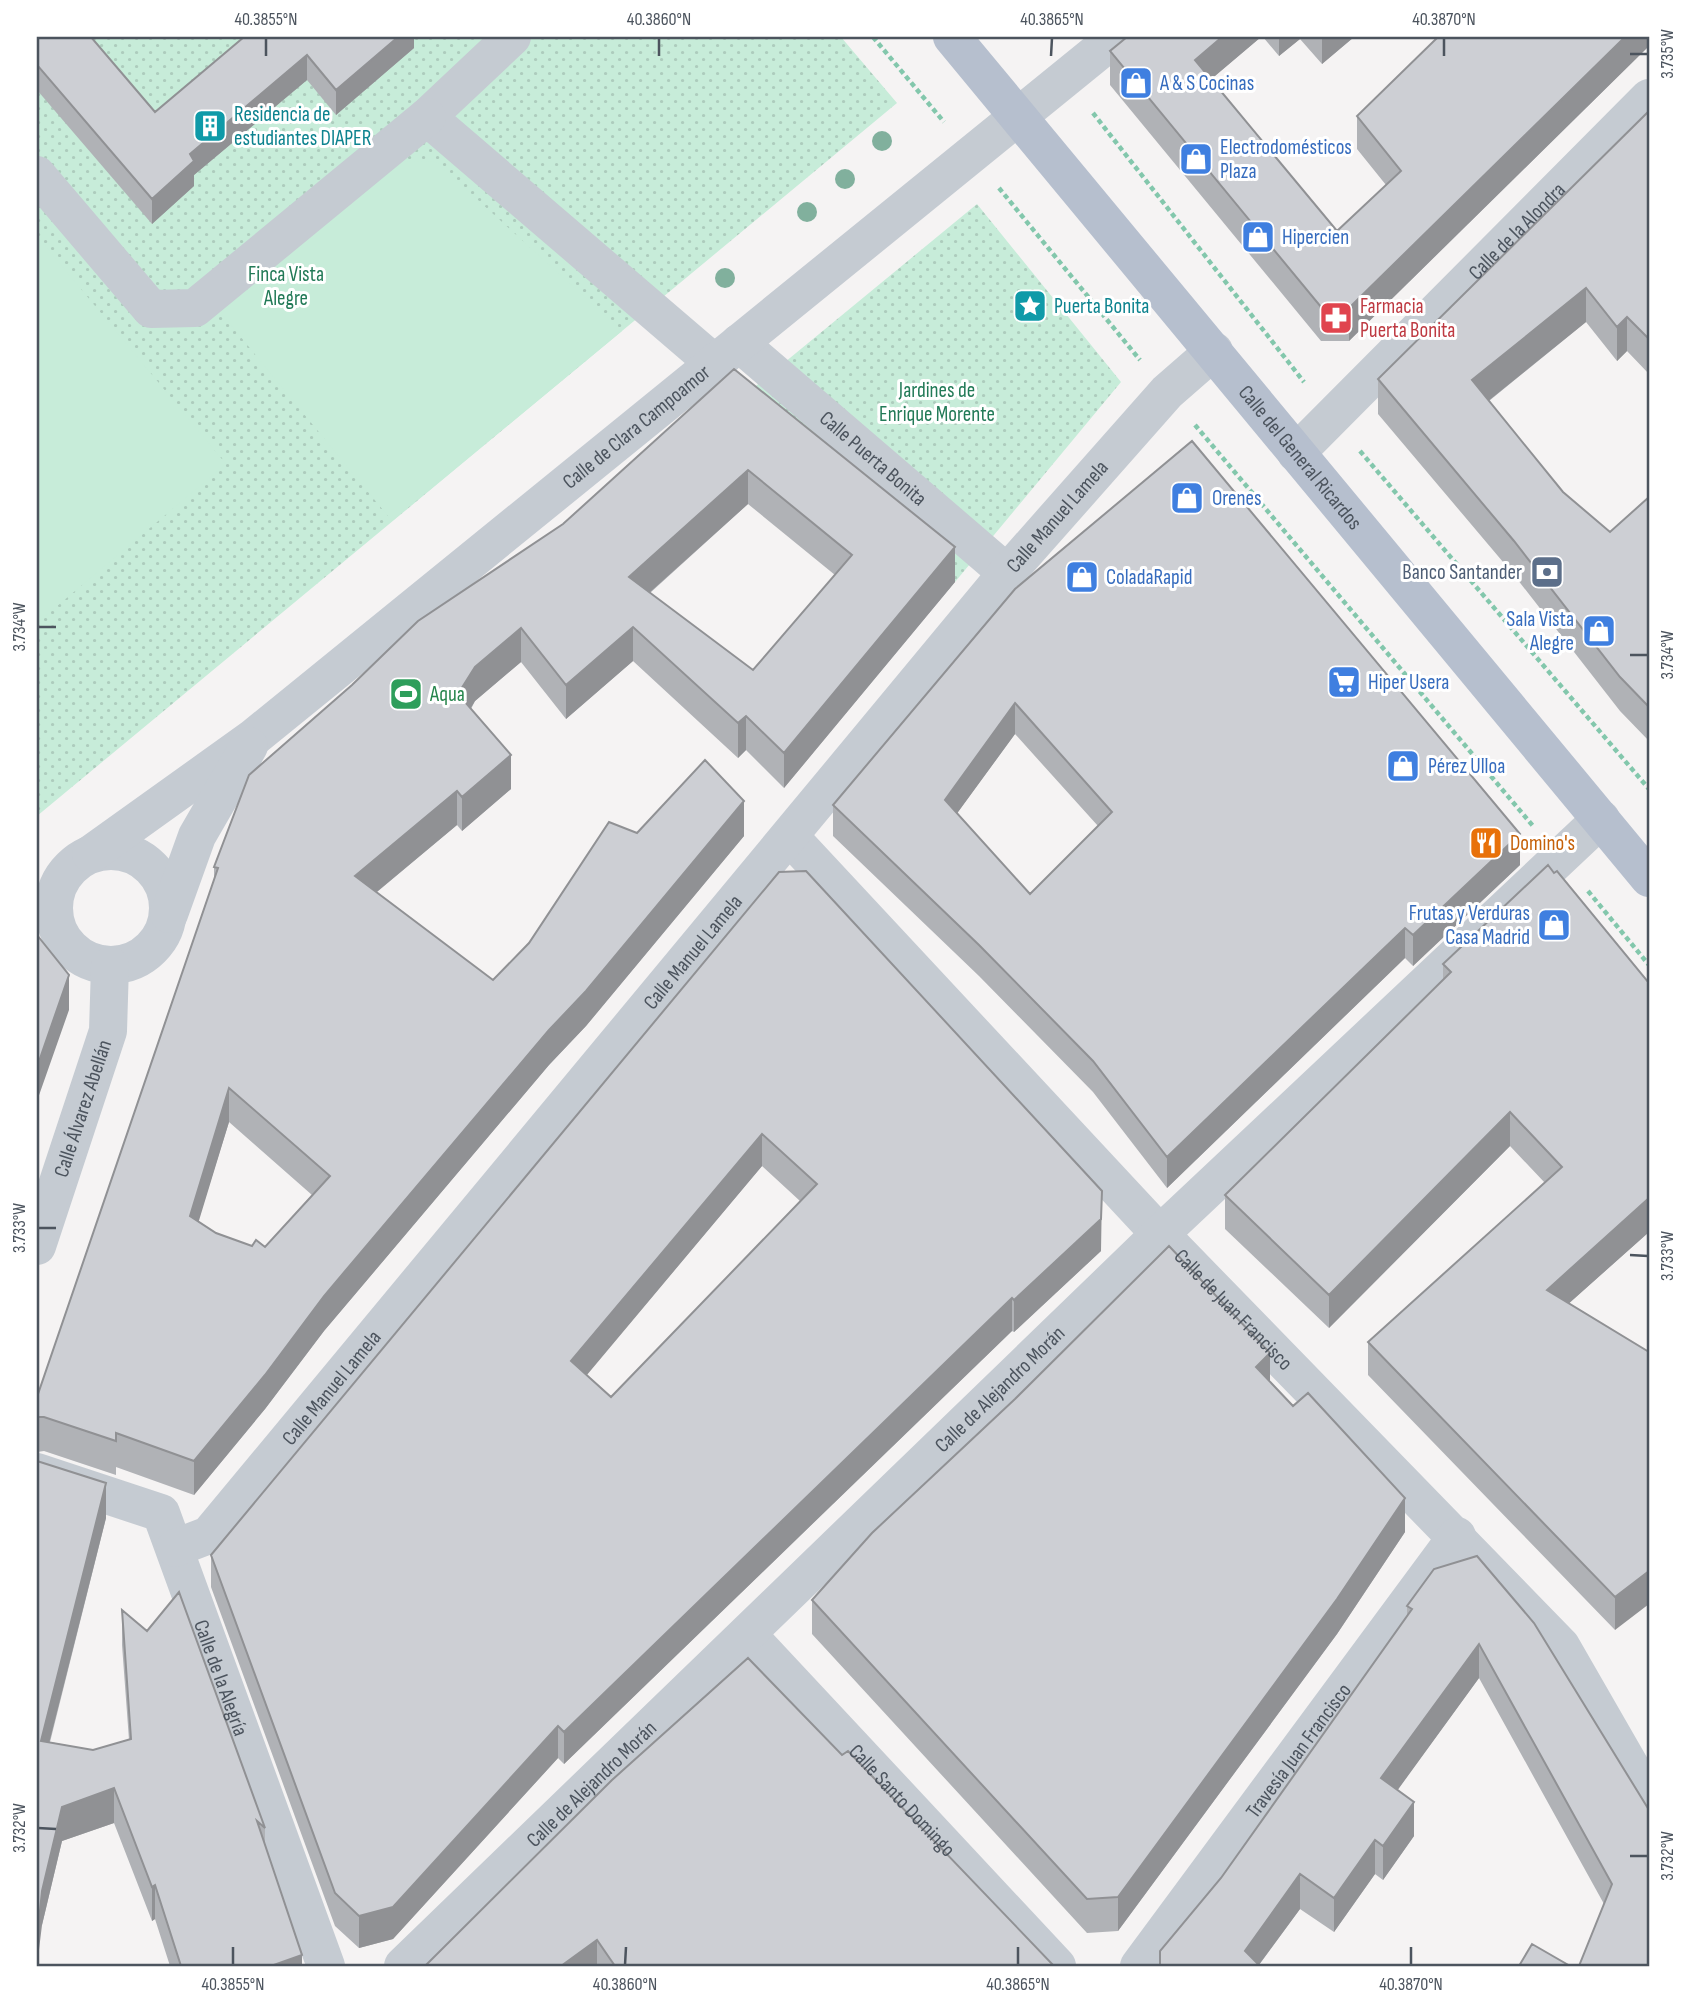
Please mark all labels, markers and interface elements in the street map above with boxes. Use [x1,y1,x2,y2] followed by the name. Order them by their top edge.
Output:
[235,9,297,30] text: 40.3855°N
[627,9,691,30] text: 40.3860°N
[1020,9,1084,30] text: 40.3865°N
[1412,9,1476,30] text: 40.3870°N
[1657,29,1678,79] text: 3.735°W
[1117,64,1155,102] shop icon: A & S Cocinas
[1159,71,1254,96] place label: A & S Cocinas
[234,102,372,151] place label: Residencia de estudiantes DIAPER
[191,107,229,145] building icon: Residencia de estudiantes DIAPER
[1220,135,1352,184] place label: Electrodomésticos Plaza
[1177,140,1215,178] shop icon: Electrodomésticos Plaza
[1463,177,1570,285] street label: Calle de la Alondra
[1239,218,1277,256] shop icon: Hipercien
[1282,225,1349,250] place label: Hipercien
[248,262,324,311] park label: Finca Vista Alegre
[1011,287,1049,325] place icon: Puerta Bonita
[1054,294,1149,319] place label: Puerta Bonita
[1360,294,1455,343] place label: Farmacia Puerta Bonita
[1317,299,1355,337] pharmacy icon: Farmacia Puerta Bonita
[558,359,715,494] street label: Calle de Clara Campoamor
[879,378,995,427] park label: Jardines de Enrique Morente
[1233,380,1367,535] street label: Calle del General Ricardos
[815,405,932,511] street label: Calle Puerta Bonita
[1001,455,1113,578] street label: Calle Manuel Lamela
[1168,479,1206,517] shop icon: Orenes
[1212,486,1261,511] place label: Orenes
[1528,553,1566,591] bank icon: Banco Santander
[1063,558,1101,596] shop icon: ColadaRapid
[1402,560,1522,585] place label: Banco Santander
[1106,565,1192,590] place label: ColadaRapid
[9,602,30,652] text: 3.734°W
[1506,607,1574,656] place label: Sala Vista Alegre
[1580,612,1618,650] shop icon: Sala Vista Alegre
[1657,630,1678,680] text: 3.734°W
[1325,663,1363,701] supermarket icon: Hiper Usera
[1368,670,1449,695] place label: Hiper Usera
[387,675,425,713] sports icon: Aqua
[429,682,465,707] place label: Aqua
[1384,747,1422,785] shop icon: Pérez Ulloa
[1428,754,1505,779] place label: Pérez Ulloa
[1467,824,1505,862] restaurant icon: Domino's
[1510,831,1575,856] place label: Domino's
[638,890,747,1014] street label: Calle Manuel Lamela
[1409,901,1530,950] place label: Frutas y Verduras Casa Madrid
[1535,906,1573,944] shop icon: Frutas y Verduras Casa Madrid
[48,1036,117,1180] street label: Calle Álvarez Abellán
[9,1203,30,1253] text: 3.733°W
[1657,1231,1678,1281] text: 3.733°W
[1169,1244,1298,1375] street label: Calle de Juan Francisco
[929,1321,1070,1457] street label: Calle de Alejandro Morán
[277,1325,386,1450] street label: Calle Manuel Lamela
[188,1616,254,1739] street label: Calle de la Alegría
[1240,1678,1356,1823] street label: Travesía Juan Francisco
[521,1715,662,1852] street label: Calle de Alejandro Morán
[844,1739,961,1862] street label: Calle Santo Domingo
[9,1803,30,1853] text: 3.732°W
[1657,1831,1678,1881] text: 3.732°W
[202,1974,264,1995] text: 40.3855°N
[593,1974,657,1995] text: 40.3860°N
[986,1974,1050,1995] text: 40.3865°N
[1379,1974,1443,1995] text: 40.3870°N

